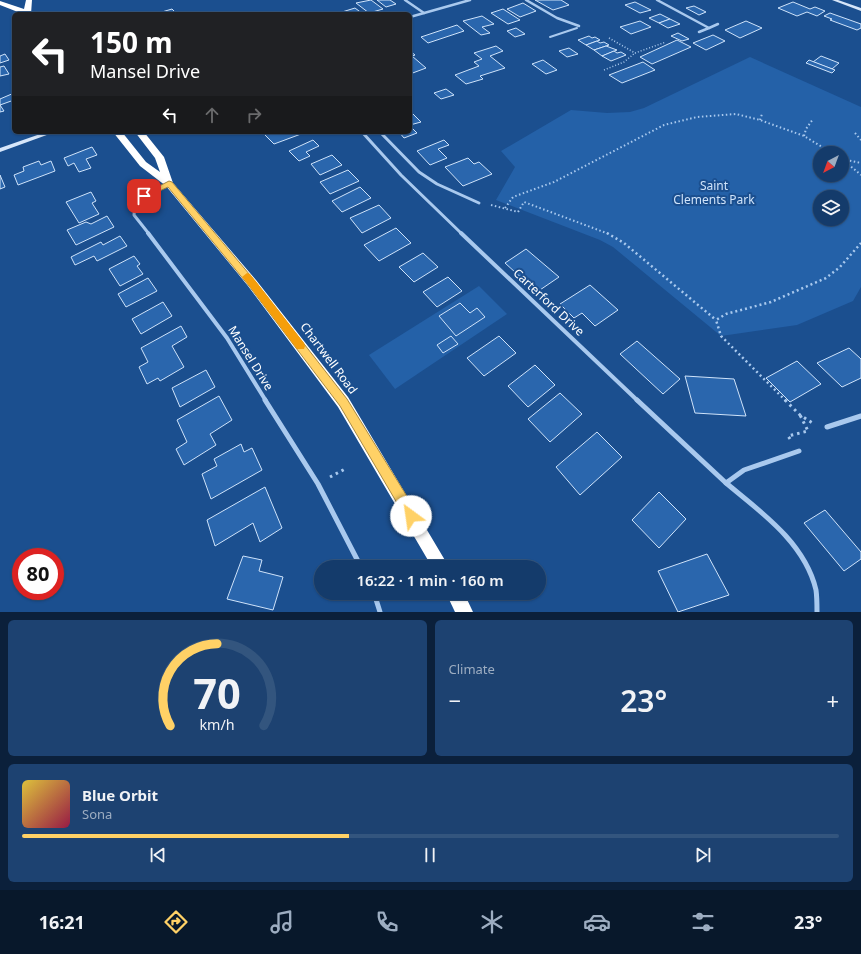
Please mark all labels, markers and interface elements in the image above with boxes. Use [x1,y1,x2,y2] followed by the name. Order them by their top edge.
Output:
[90,23,173,61] text: 150 m
[24,28,76,80] icon: left
[90,59,200,83] text: Mansel Drive
[159,104,181,126] icon: left
[201,104,223,126] icon: ahead
[243,104,265,126] icon: right
[813,146,849,182] north arrow
[813,146,849,226] map controls
[673,177,755,208] park label: Saint Clements Park
[127,179,161,213] pin
[133,185,155,207] icon: arrive
[813,190,849,226] button: layers
[510,265,588,340] street label: Carterford Drive
[297,319,361,397] street label: Chartwell Road
[224,322,278,394] street label: Mansel Drive
[390,495,432,537] position arrow
[12,548,64,600] speed limit sign: 80
[356,570,504,590] text: 16:22 · 1 min · 160 m
[449,660,495,678] text: Climate
[193,665,241,721] text: 70
[620,680,667,721] text: 23°
[449,685,461,715] text: −
[826,685,839,715] text: +
[200,715,235,734] text: km/h
[82,785,158,805] text: Blue Orbit
[82,805,112,823] text: Sona
[147,844,169,866] icon: previous
[419,844,441,866] icon: pause
[692,844,714,866] icon: next
[162,908,190,936] icon: directions
[268,908,296,936] icon: music
[373,908,401,936] icon: phone
[478,908,506,936] icon: climate
[583,908,611,936] icon: car
[689,908,717,936] icon: filters
[39,910,85,934] text: 16:21
[794,910,822,934] text: 23°

